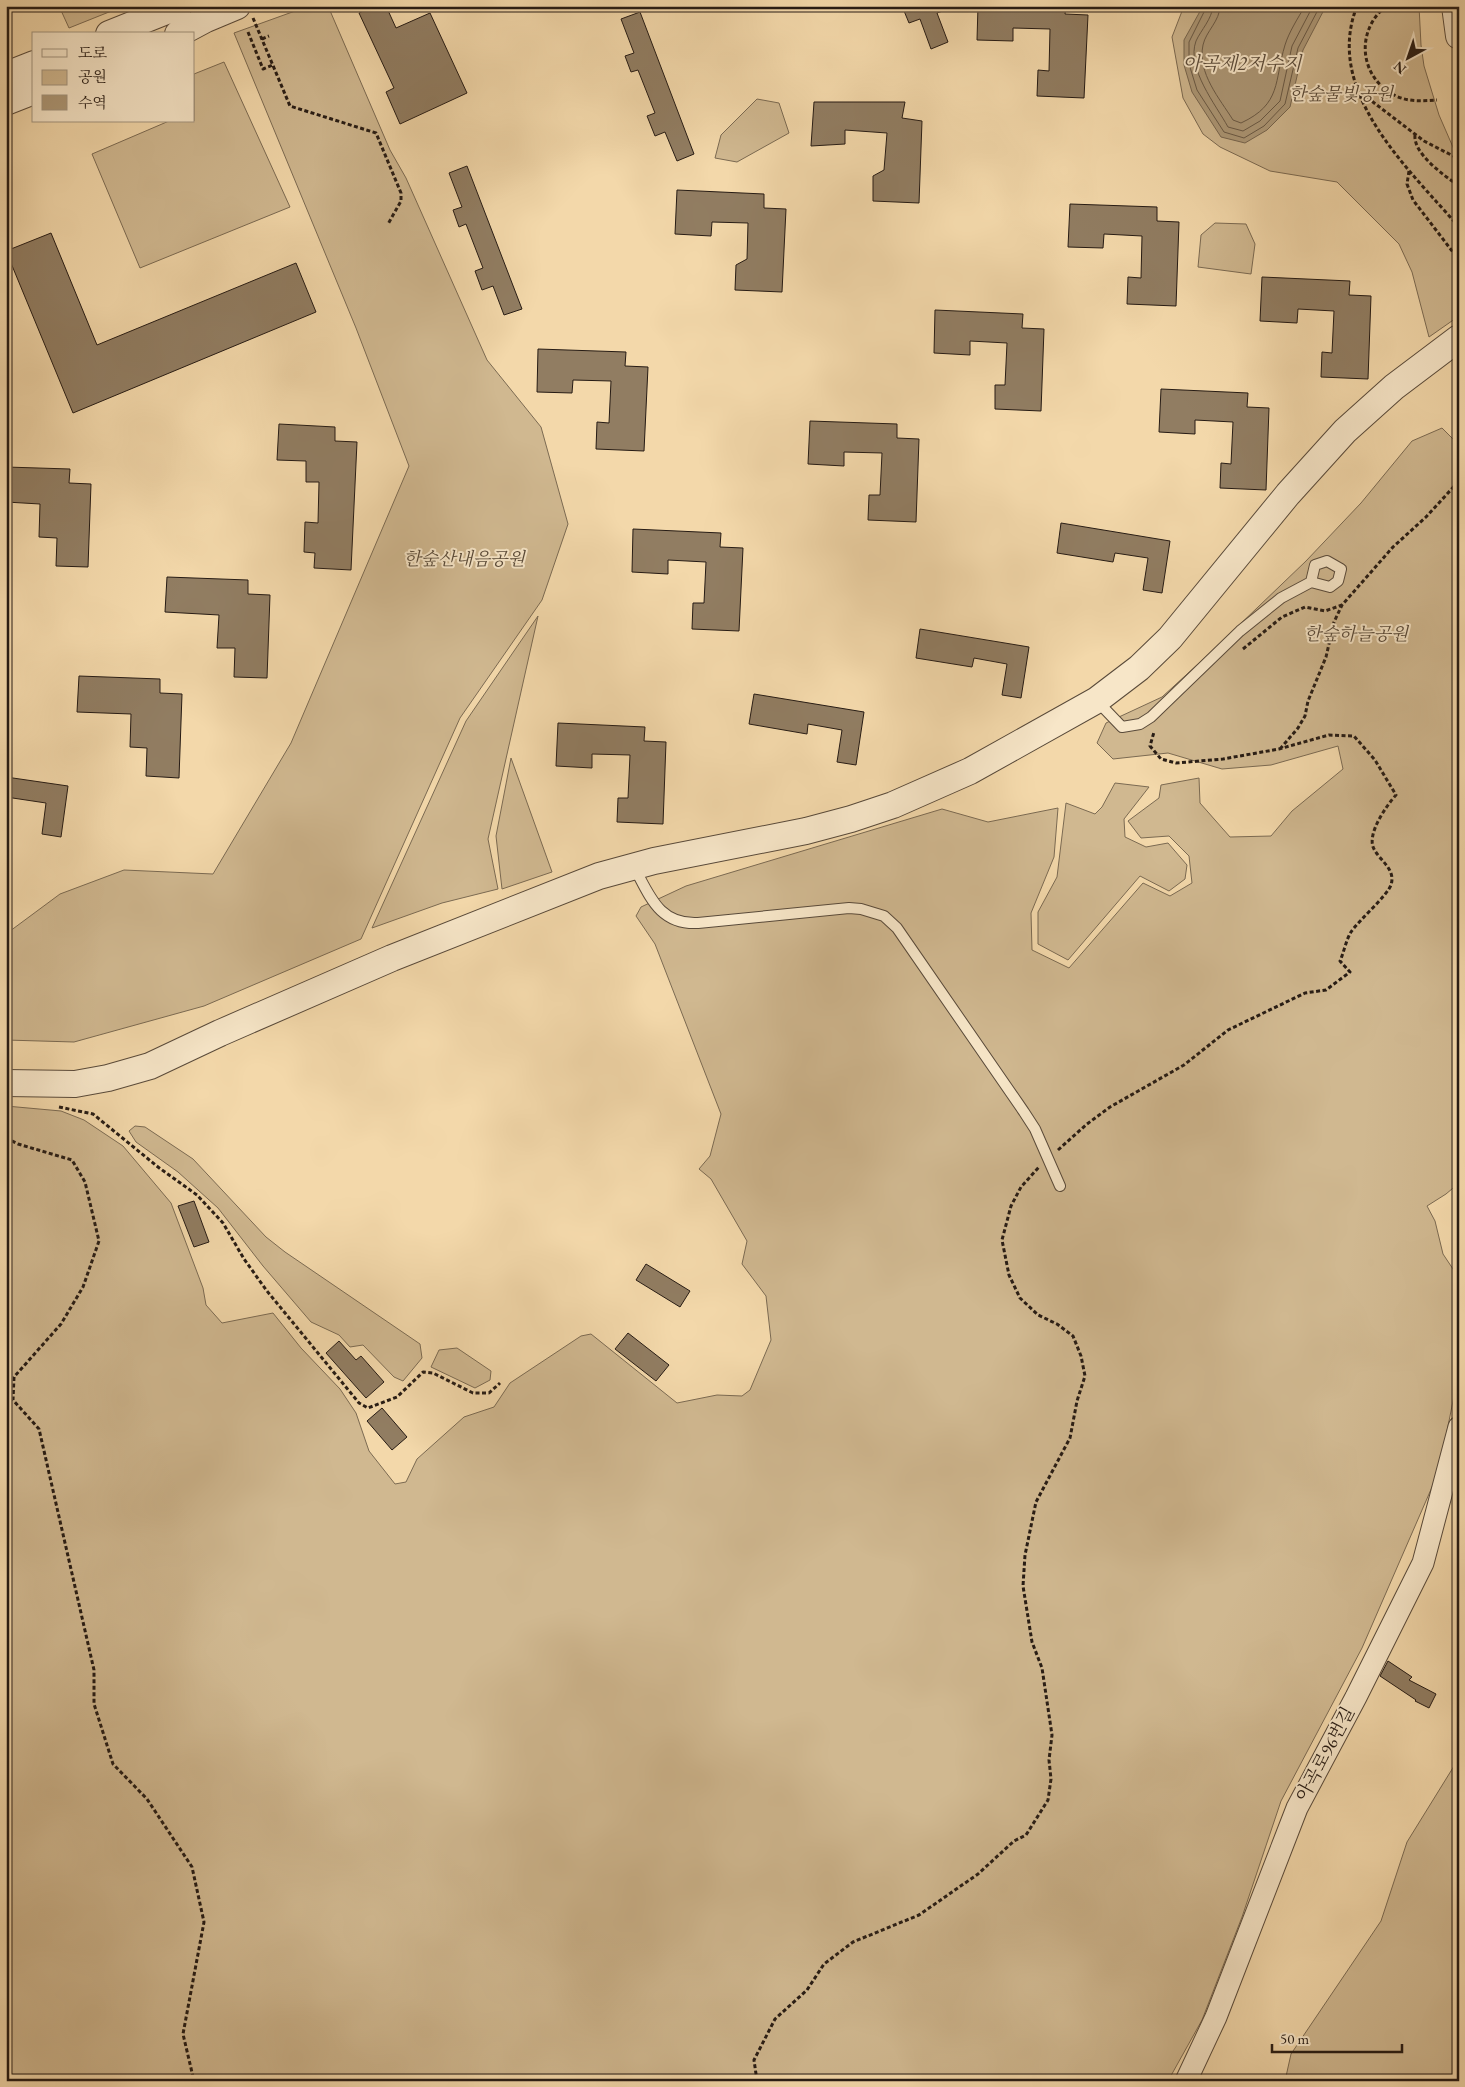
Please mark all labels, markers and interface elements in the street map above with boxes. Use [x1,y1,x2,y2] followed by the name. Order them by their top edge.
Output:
[32,32,195,122] legend
[1382,32,1432,82] north arrow
[78,43,107,62] text: 도로
[1182,51,1303,76] water label: 아곡제2저수지
[1389,57,1410,78] text: N
[78,67,107,86] text: 공원
[1289,82,1395,105] park label: 한숲물빛공원
[78,93,107,112] text: 수역
[403,547,526,570] park label: 한숲산내음공원
[1304,622,1410,645] park label: 한숲하늘공원
[1290,1702,1359,1805] street label: 아곡로96번길
[1272,2022,1402,2054] scale bar
[1280,2029,1309,2048] text: 50 m

